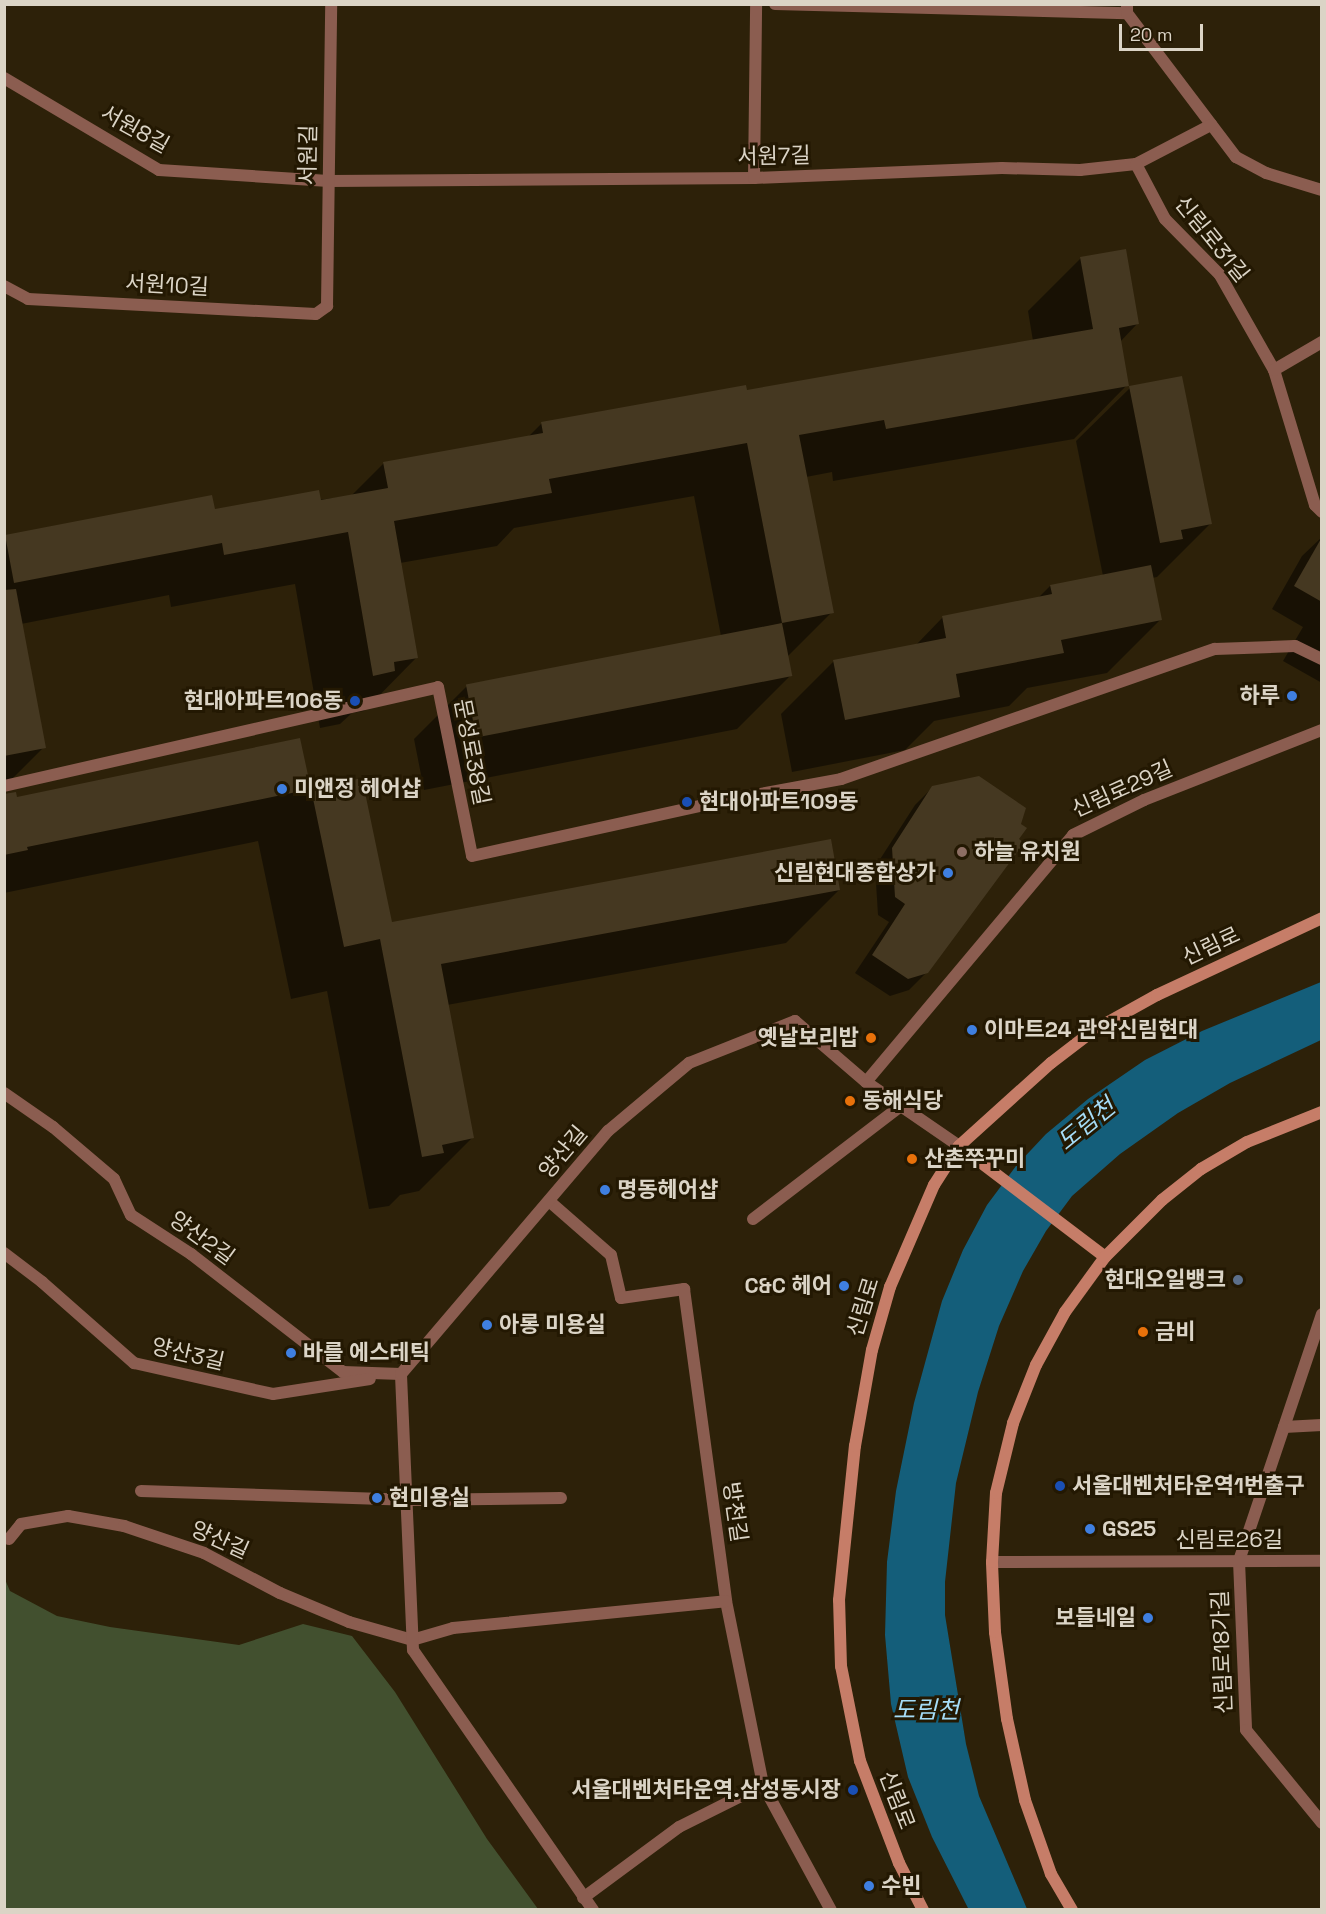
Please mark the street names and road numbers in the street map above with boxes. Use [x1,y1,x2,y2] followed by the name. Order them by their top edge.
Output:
[96,99,174,159] street label: 서원8길
[294,124,322,186] street label: 서원길
[737,142,811,170] street label: 서원7길
[1169,191,1255,287] street label: 신림로31길
[124,270,210,300] street label: 서원10길
[449,696,495,808] street label: 문성로38길
[1067,755,1177,823] street label: 신림로29길
[1178,921,1244,971] street label: 신림로
[533,1120,593,1184] street label: 양산길
[164,1206,240,1270] street label: 양산2길
[842,1274,884,1340] street label: 신림로
[149,1333,227,1375] street label: 양산3길
[718,1480,752,1544] street label: 방천길
[187,1516,253,1564] street label: 양산길
[1175,1527,1283,1553] street label: 신림로26길
[1207,1590,1237,1714] street label: 신림로18가길
[874,1767,920,1833] street label: 신림로

